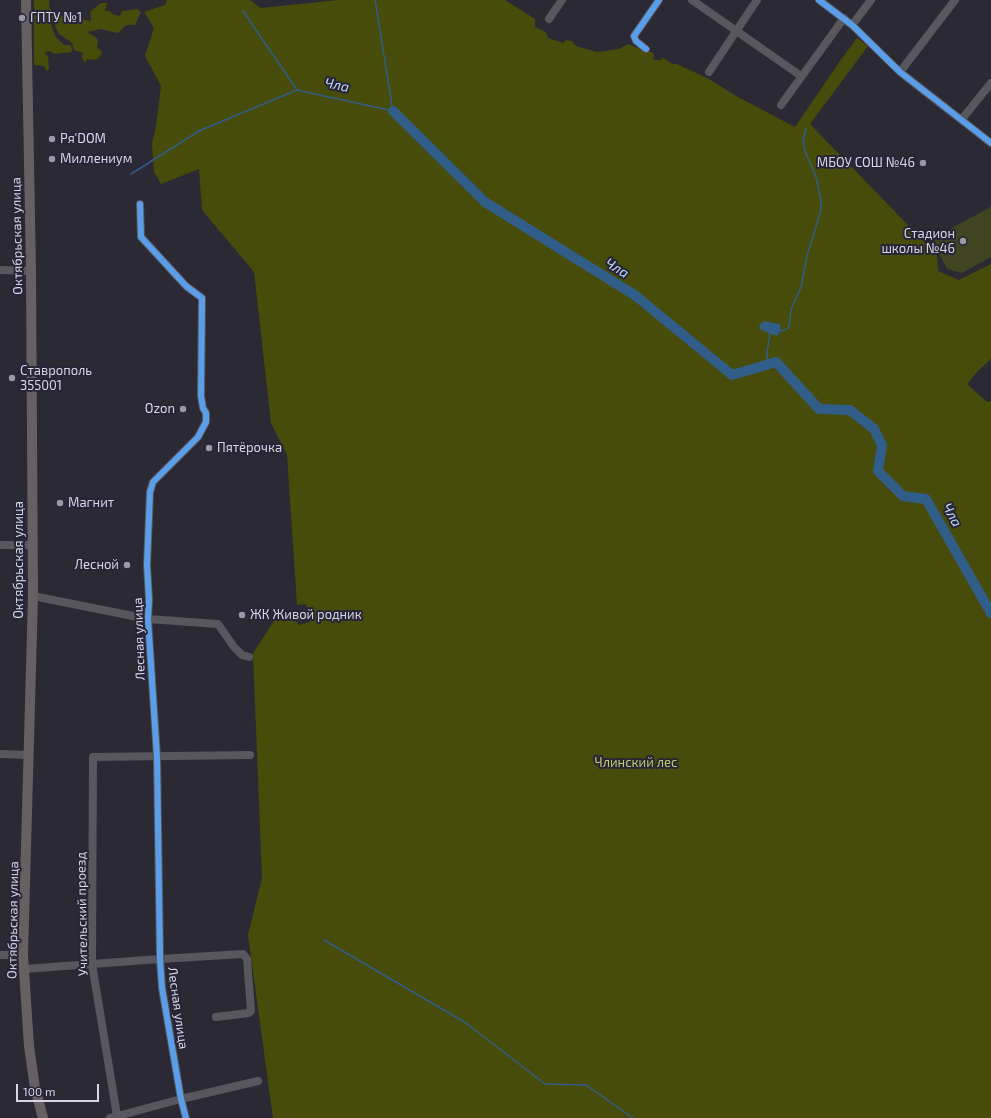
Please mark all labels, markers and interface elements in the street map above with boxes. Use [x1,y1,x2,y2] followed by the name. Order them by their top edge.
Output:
[30,10,82,26] place label: ГПТУ №1
[17,13,27,23] marker: ГПТУ №1
[323,74,351,96] water label: Чла
[60,131,106,147] place label: Ря'DOM
[47,134,57,144] marker: Ря'DOM
[60,151,133,167] place label: Миллениум
[47,154,57,164] marker: Миллениум
[817,155,915,171] place label: МБОУ СОШ №46
[918,158,928,168] marker: МБОУ СОШ №46
[8,177,26,295] street label: Октябрьская улица
[881,226,955,257] place label: Стадион школы №46
[958,236,968,246] marker: Стадион школы №46
[602,254,632,282] water label: Чла
[20,363,92,394] place label: Ставрополь 355001
[7,373,17,383] marker: Ставрополь 355001
[145,401,175,417] place label: Ozon
[178,404,188,414] marker: Ozon
[217,440,282,456] place label: Пятёрочка
[204,443,214,453] marker: Пятёрочка
[68,495,114,511] place label: Магнит
[55,498,65,508] marker: Магнит
[939,500,965,530] water label: Чла
[11,501,27,619] street label: Октябрьская улица
[75,557,119,573] place label: Лесной
[122,560,132,570] marker: Лесной
[130,597,148,681] street label: Лесная улица
[250,607,362,623] place label: ЖК Живой родник
[237,610,247,620] marker: ЖК Живой родник
[595,755,677,771] park label: Члинский лес
[73,852,91,976] street label: Учительский проезд
[4,861,22,979] street label: Октябрьская улица
[165,966,191,1050] street label: Лесная улица
[18,1076,101,1102] scale bar
[23,1084,55,1098] text: 100 m

